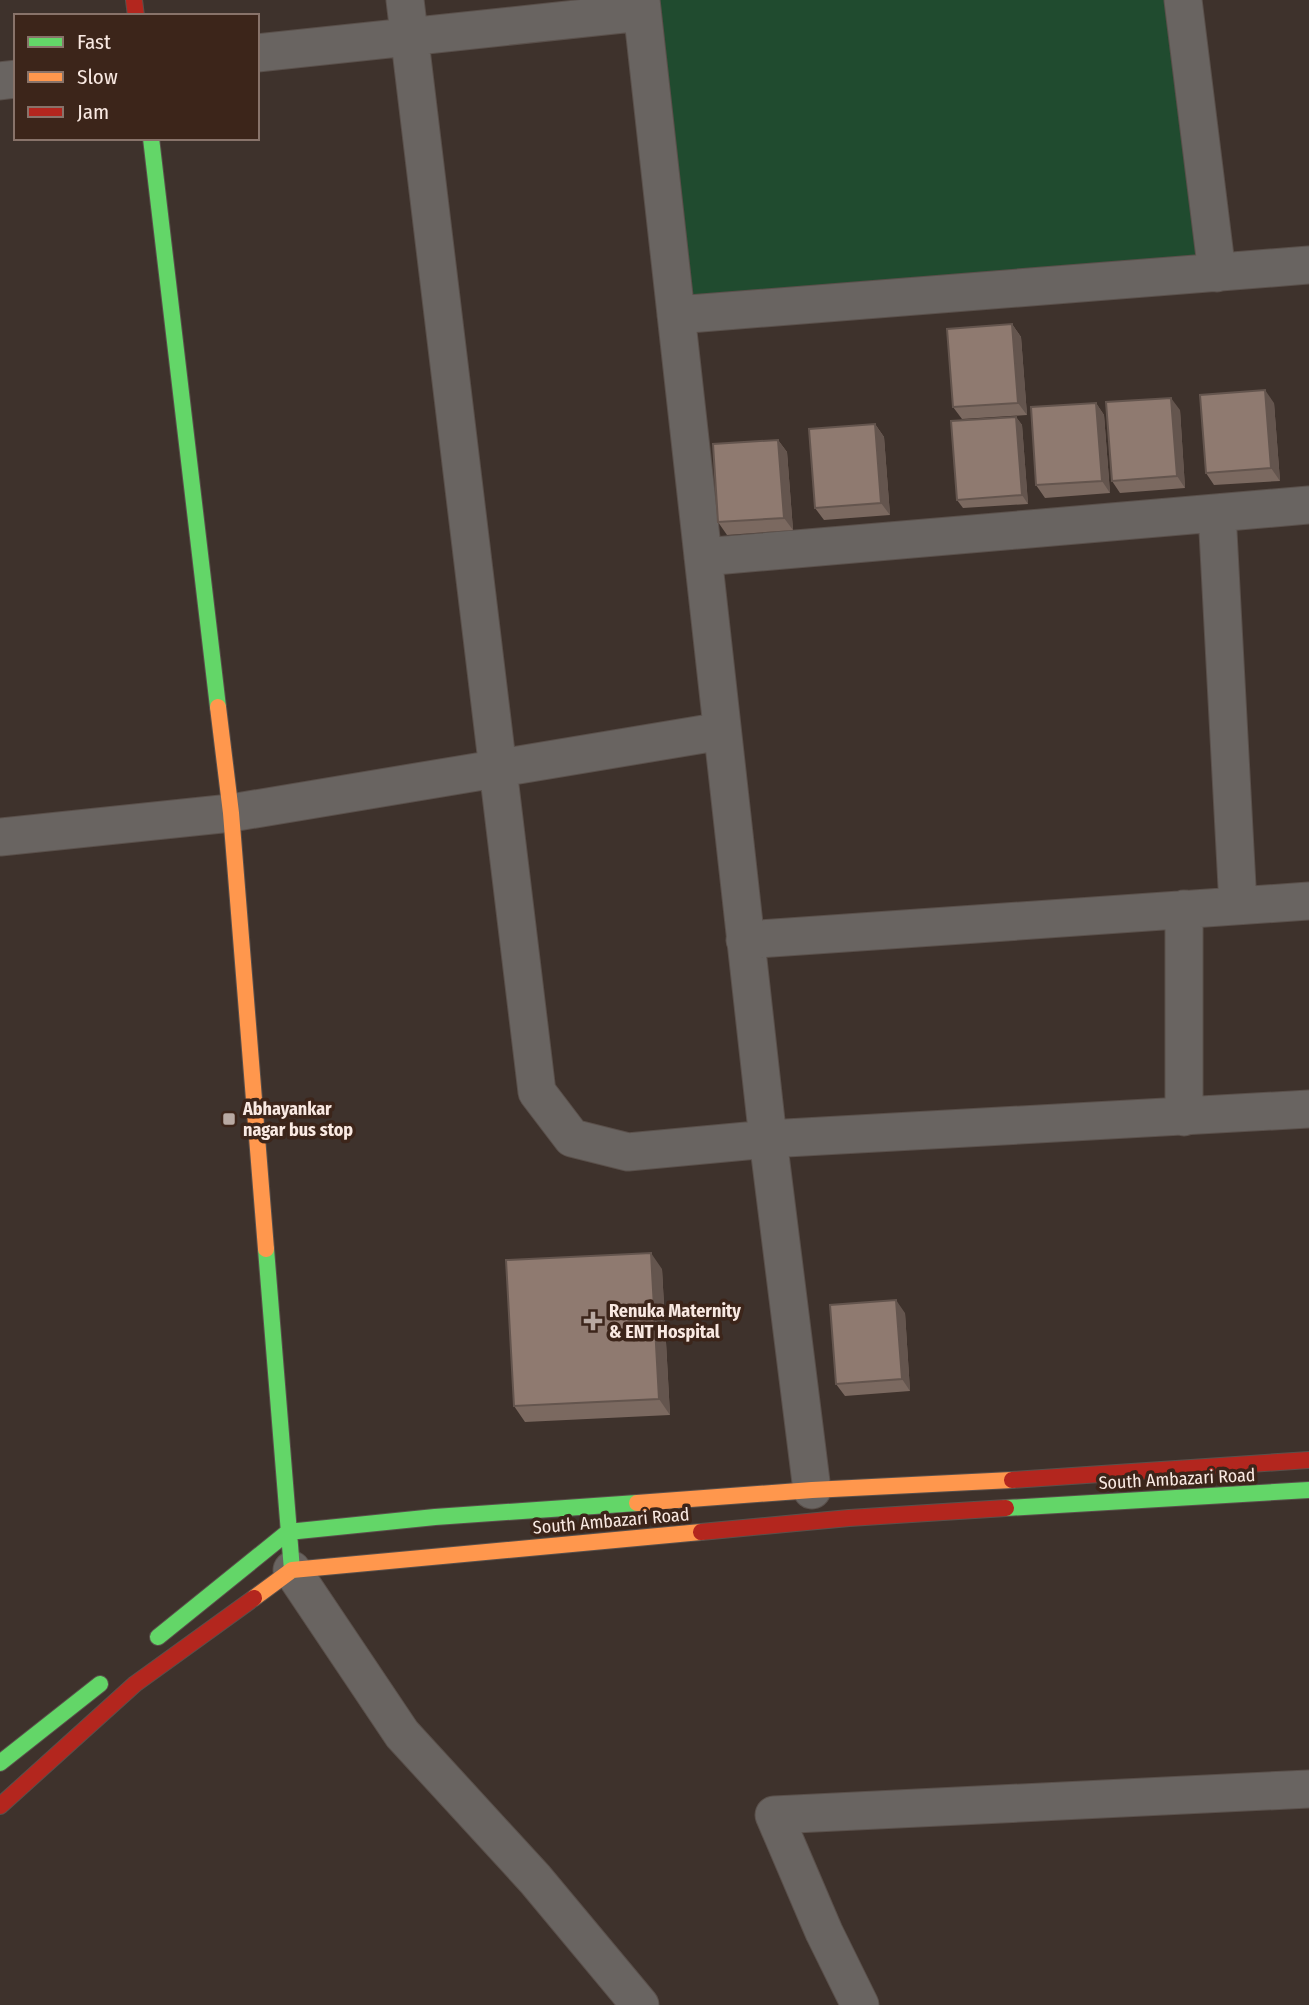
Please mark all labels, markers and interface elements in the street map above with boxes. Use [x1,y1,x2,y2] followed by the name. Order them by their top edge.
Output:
[14,14,259,140] legend
[77,29,111,55] text: Fast
[77,64,118,90] text: Slow
[77,99,109,125] text: Jam
[242,1098,353,1141] place label: Abhayankar nagar bus stop
[221,1111,237,1127] marker: Abhayankar nagar bus stop
[609,1300,741,1343] place label: Renuka Maternity & ENT Hospital
[583,1311,603,1331] marker: Renuka Maternity & ENT Hospital
[1098,1464,1256,1494] street label: South Ambazari Road
[532,1503,690,1539] street label: South Ambazari Road

